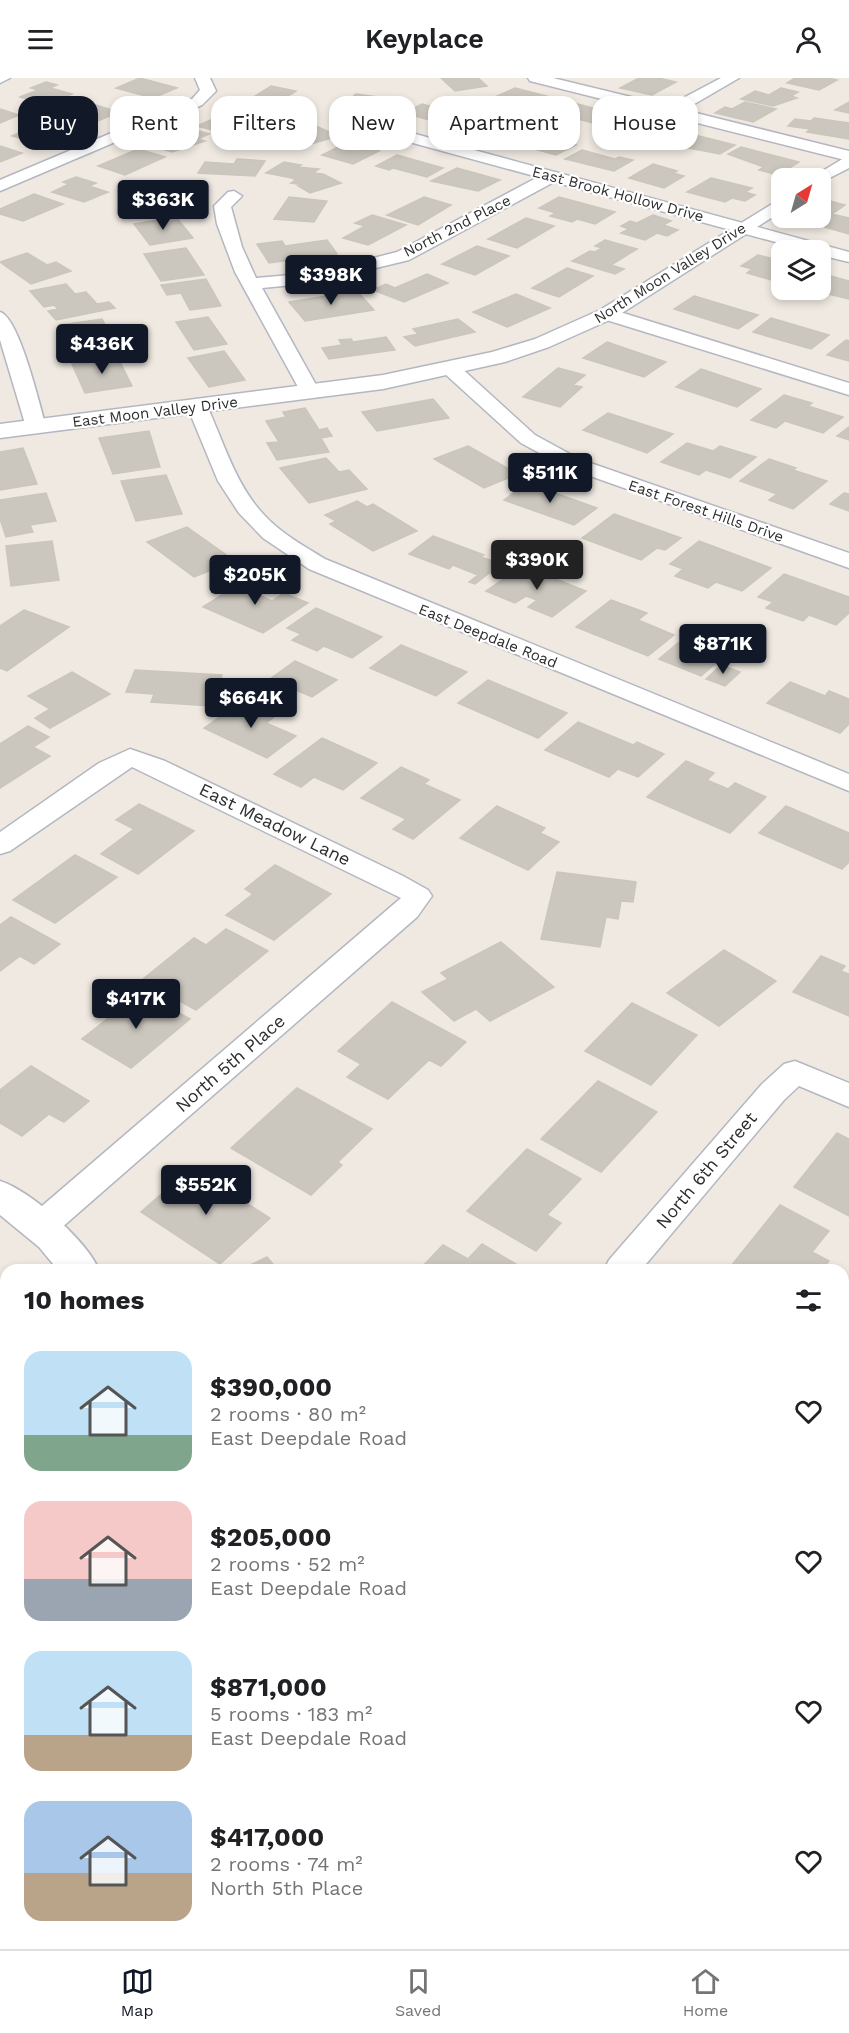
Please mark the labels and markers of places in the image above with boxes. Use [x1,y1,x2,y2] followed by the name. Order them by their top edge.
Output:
[121,180,205,231] pin: $363K
[289,255,373,306] pin: $398K
[60,324,144,375] pin: $436K
[508,453,592,504] pin: $511K
[495,540,579,591] pin: $390K
[213,555,297,606] pin: $205K
[681,624,765,675] pin: $871K
[209,678,293,729] pin: $664K
[94,979,178,1030] pin: $417K
[164,1165,248,1216] pin: $552K

